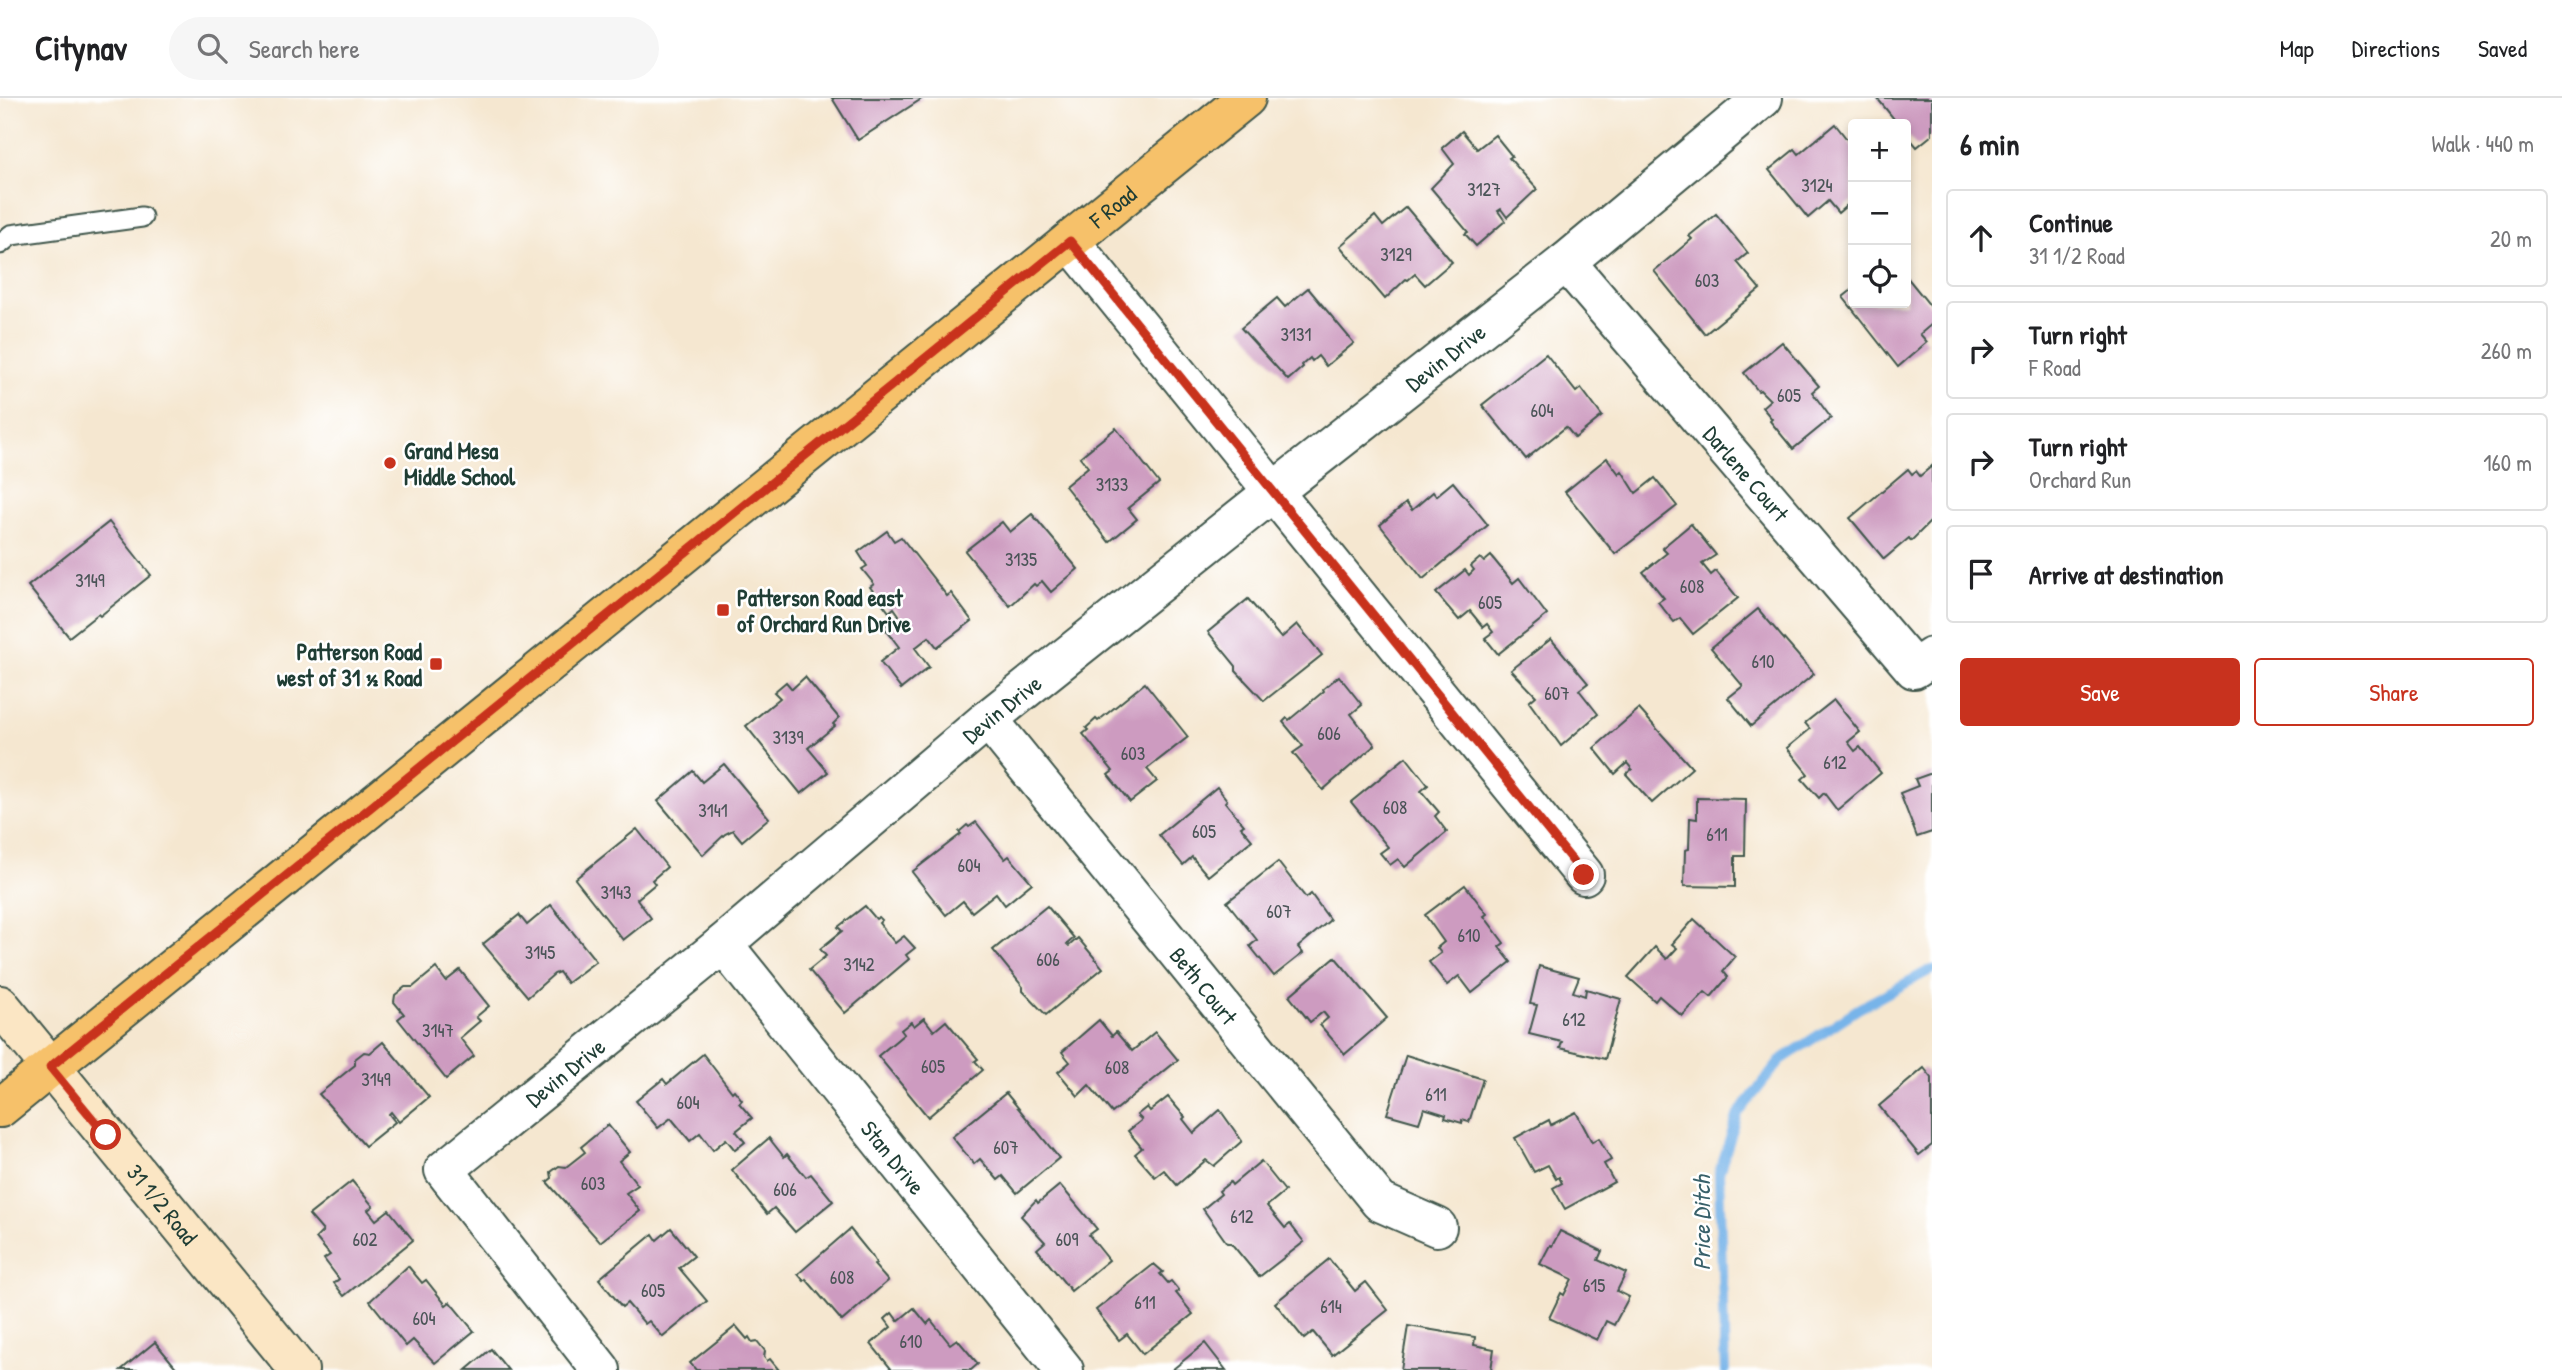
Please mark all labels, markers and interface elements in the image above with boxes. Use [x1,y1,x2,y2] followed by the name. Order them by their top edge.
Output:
[169,17,659,80] search box
[35,26,127,70] text: Citynav
[193,29,231,67] icon: search
[249,31,360,66] text: Search here
[2280,32,2314,64] text: Map
[2352,32,2440,64] text: Directions
[2478,32,2527,64] text: Saved
[1848,119,1911,308] map controls
[1848,119,1911,182] button: +
[1960,124,2020,164] text: 6 min
[2431,128,2534,159] text: Walk · 440 m
[1801,172,1833,198] house number: 3124
[1467,176,1501,202] house number: 3127
[1082,178,1142,235] street label: F Road
[1848,182,1911,245] button: −
[2029,205,2113,240] text: Continue
[1962,219,2000,257] icon: ahead
[2490,223,2532,254] text: 20 m
[2029,240,2125,271] text: 31 1/2 Road
[1380,241,1412,267] house number: 3129
[1848,245,1911,308] button: locate
[1695,267,1719,293] house number: 603
[1399,316,1491,398] street label: Devin Drive
[2029,317,2127,352] text: Turn right
[1281,321,1312,347] house number: 3131
[1962,331,2000,369] icon: right
[2481,335,2532,366] text: 260 m
[2029,352,2081,383] text: F Road
[1777,382,1801,408] house number: 605
[1530,397,1554,423] house number: 604
[1697,419,1797,529] street label: Darlene Court
[2029,429,2127,464] text: Turn right
[404,435,516,492] place label: Grand Mesa Middle School
[1962,443,2000,481] icon: right
[2483,447,2532,478] text: 160 m
[382,455,398,471] marker: Grand Mesa Middle School
[2029,464,2131,495] text: Orchard Run
[1096,471,1128,497] house number: 3133
[1005,546,1037,572] house number: 3135
[1962,555,2000,593] icon: arrive
[2029,557,2224,592] text: Arrive at destination
[75,567,105,593] house number: 3149
[1680,573,1704,599] house number: 608
[737,582,912,639] place label: Patterson Road east of Orchard Run Drive
[1478,589,1502,615] house number: 605
[715,602,731,618] marker: Patterson Road east of Orchard Run Drive
[277,636,422,693] place label: Patterson Road west of 31 ½ Road
[1752,648,1775,674] house number: 610
[428,656,444,672] marker: Patterson Road west of 31 ½ Road
[1960,658,2240,726] button: Save
[2254,658,2534,726] button: Share
[955,667,1048,750] street label: Devin Drive
[1544,680,1570,706] house number: 607
[1317,720,1341,746] house number: 606
[773,724,803,750] house number: 3139
[1121,740,1145,766] house number: 603
[1823,749,1847,775] house number: 612
[1383,794,1407,820] house number: 608
[698,797,728,823] house number: 3141
[1192,818,1216,844] house number: 605
[1706,821,1728,847] house number: 611
[957,852,981,878] house number: 604
[1568,859,1599,890] route end
[600,879,632,905] house number: 3143
[1266,898,1292,924] house number: 607
[1458,922,1481,948] house number: 610
[525,939,555,965] house number: 3145
[1163,940,1246,1031] street label: Beth Court
[1036,946,1060,972] house number: 606
[843,951,875,977] house number: 3142
[1562,1006,1586,1032] house number: 612
[422,1017,454,1043] house number: 3147
[519,1031,611,1113] street label: Devin Drive
[921,1053,945,1079] house number: 605
[1105,1054,1129,1080] house number: 608
[361,1066,391,1092] house number: 3149
[1425,1081,1447,1107] house number: 611
[676,1089,700,1115] house number: 604
[854,1114,933,1201] street label: Stan Drive
[90,1119,121,1150] route start
[993,1134,1019,1160] house number: 607
[120,1157,205,1251] street label: 31 1/2 Road
[581,1170,605,1196] house number: 603
[1685,1174,1717,1270] water label: Price Ditch
[773,1176,797,1202] house number: 606
[1230,1203,1254,1229] house number: 612
[353,1226,378,1252] house number: 602
[1055,1226,1079,1252] house number: 609
[830,1264,854,1290] house number: 608
[1583,1272,1605,1298] house number: 615
[641,1277,665,1303] house number: 605
[1134,1289,1156,1315] house number: 611
[1320,1293,1342,1319] house number: 614
[412,1305,436,1331] house number: 604
[900,1328,923,1354] house number: 610

